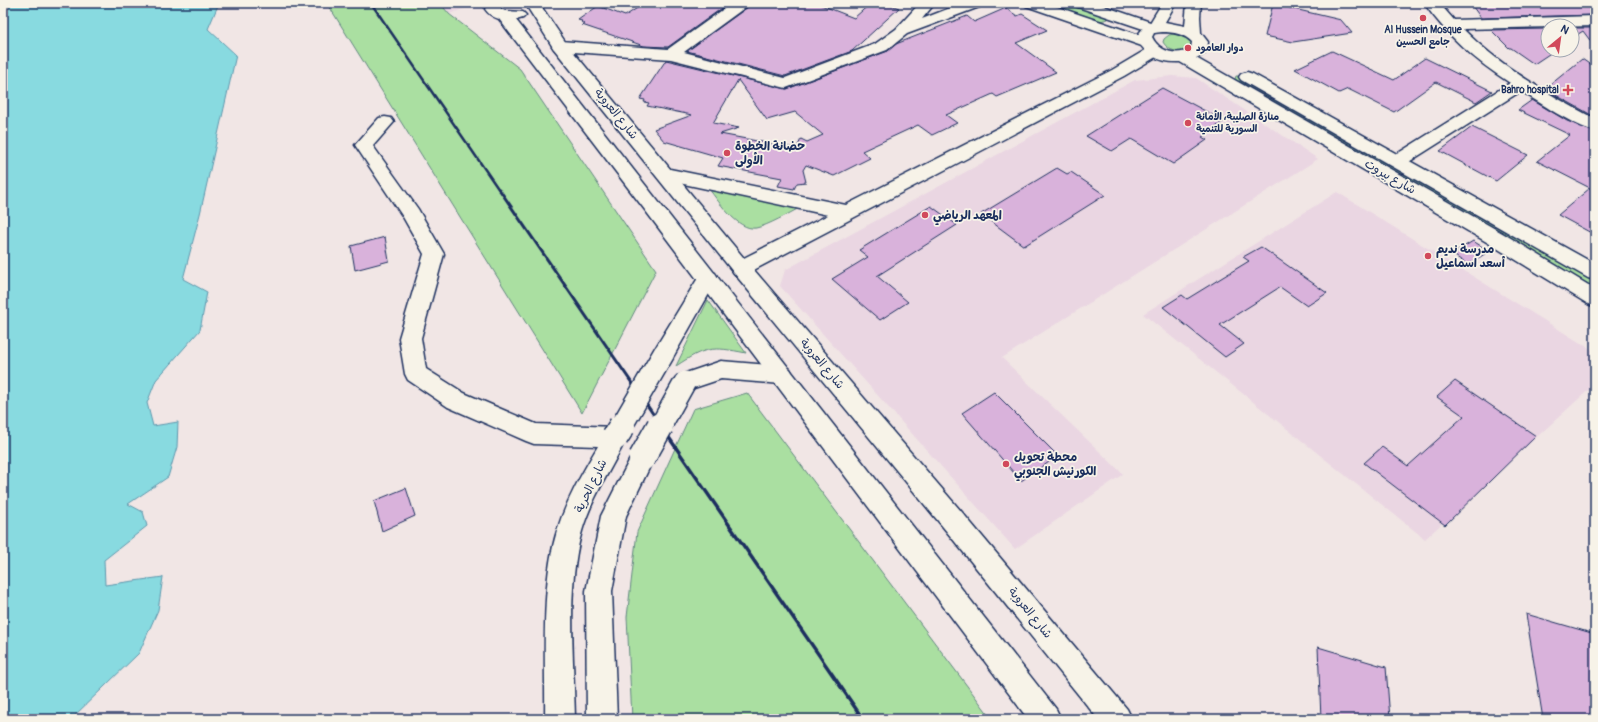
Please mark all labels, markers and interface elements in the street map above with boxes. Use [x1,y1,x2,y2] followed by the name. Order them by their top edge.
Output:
[1418,13,1428,23] marker: Al Hussein Mosque جامع الحسين
[1540,18,1580,58] north arrow
[1558,22,1572,37] text: N
[1384,24,1463,49] place label: Al Hussein Mosque جامع الحسين
[1196,42,1244,54] place label: دوار العامود
[1183,43,1193,53] marker: دوار العامود
[1501,84,1559,96] place label: Bahro hospital
[1562,84,1574,96] marker: Bahro hospital
[590,85,641,143] street label: شارع العروبة
[1196,110,1279,135] place label: منارة الصليبة، الأمانة السورية للتنمية
[1183,118,1193,128] marker: منارة الصليبة، الأمانة السورية للتنمية
[735,139,805,168] place label: حضانة الخطوة الأولى
[722,148,732,158] marker: حضانة الخطوة الأولى
[1361,156,1418,199] street label: شارع بيروت
[933,208,1002,226] place label: المعهد الرياضي
[920,210,930,220] marker: المعهد الرياضي
[1436,242,1506,271] place label: مدرسة نديم أسعد اسماعيل
[1423,251,1433,261] marker: مدرسة نديم أسعد اسماعيل
[796,336,847,393] street label: شارع العروبة
[1014,450,1096,482] place label: محطة تحويل الكورنيش الجنوبي
[572,457,611,516] street label: شارع الحرية
[1001,459,1011,469] marker: محطة تحويل الكورنيش الجنوبي
[1004,584,1055,642] street label: شارع العروبة

